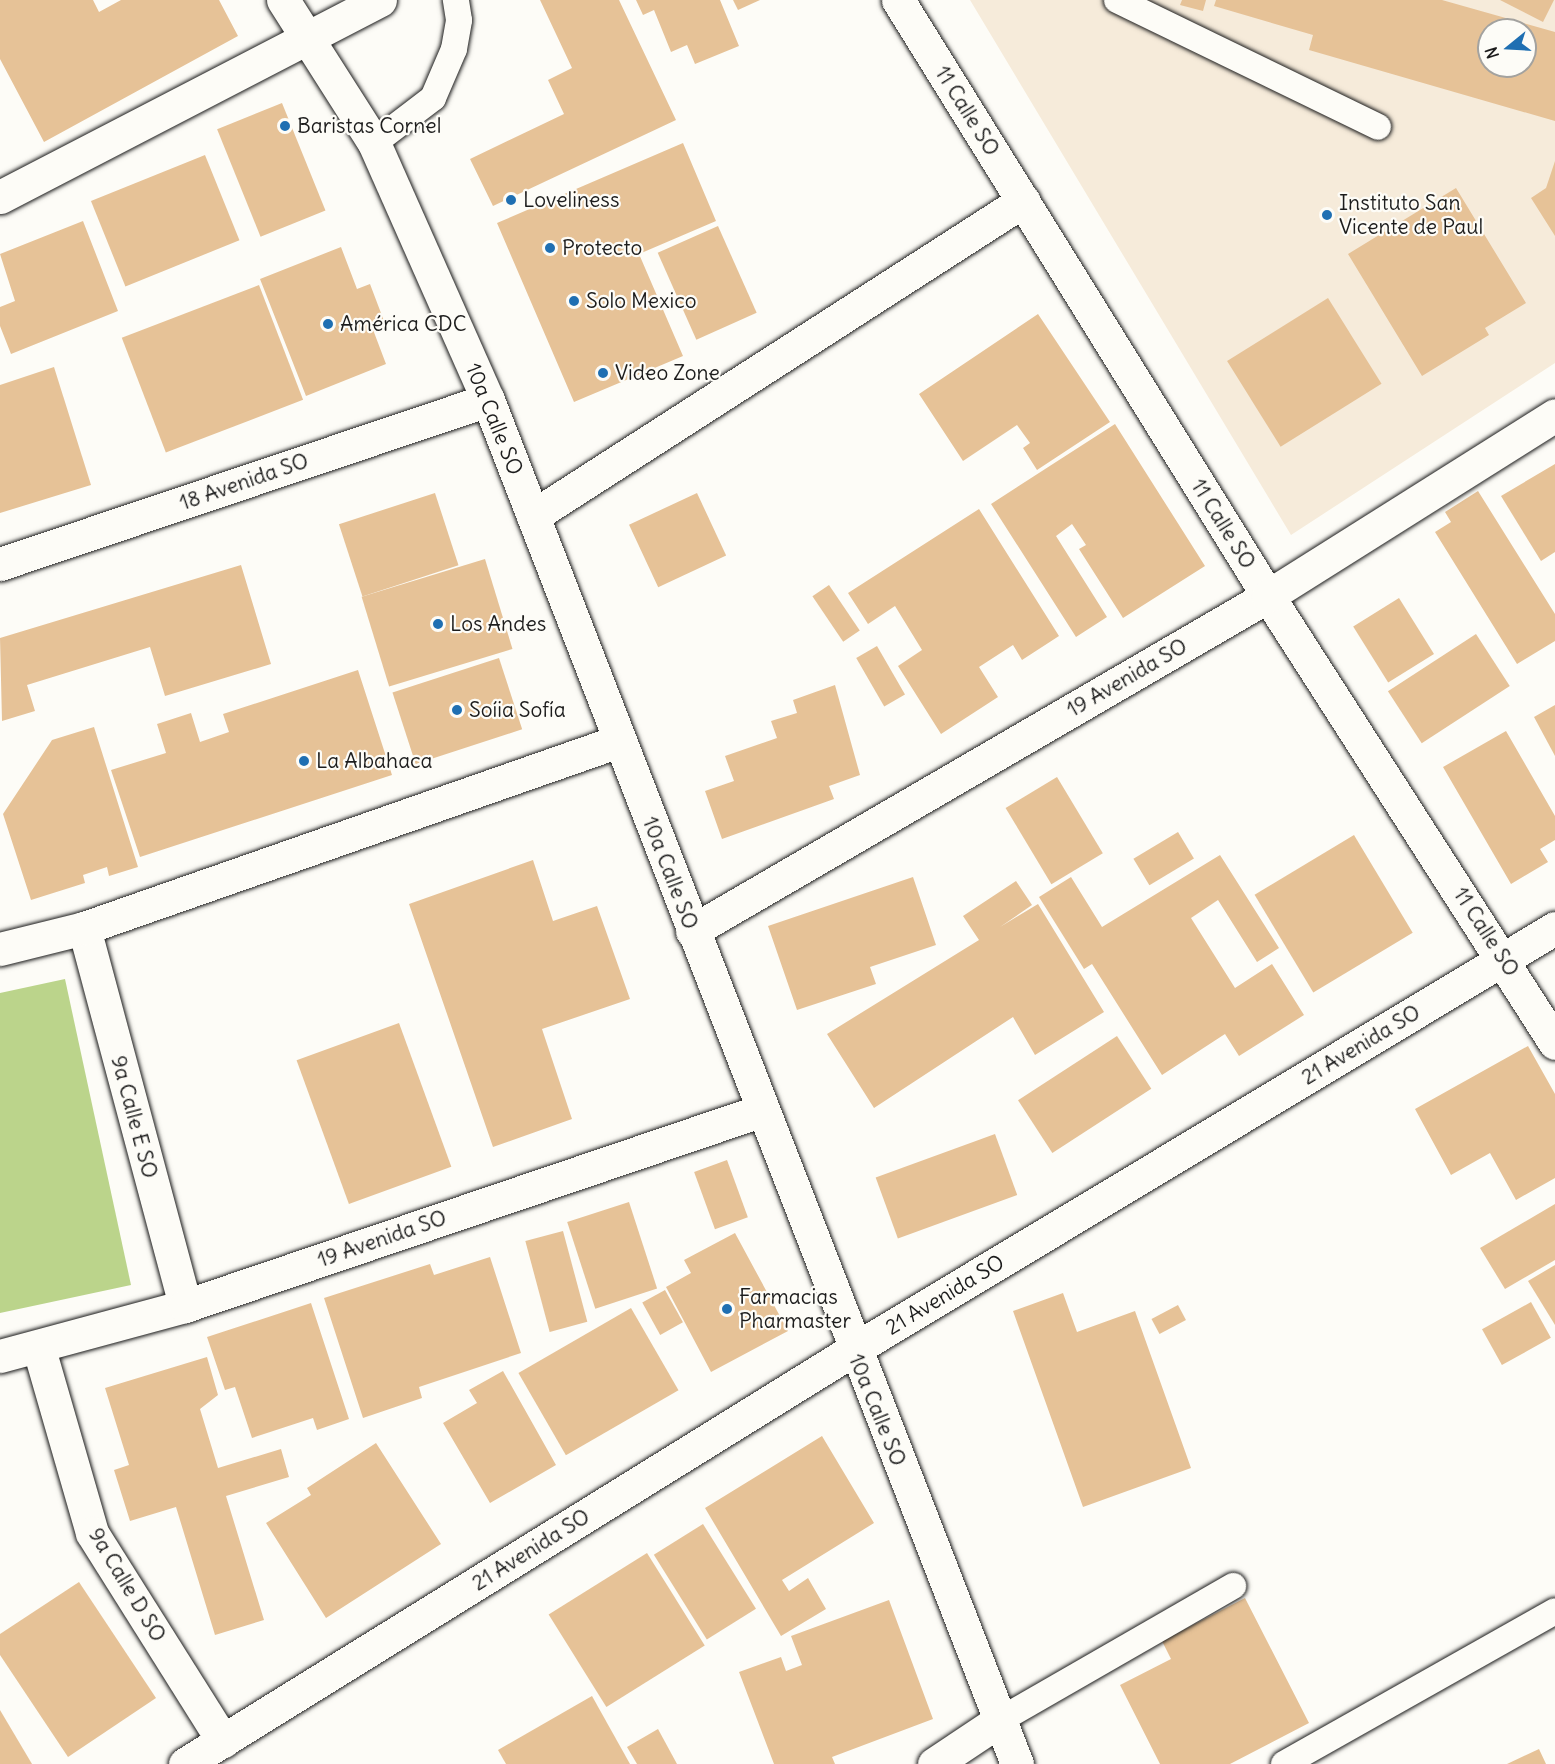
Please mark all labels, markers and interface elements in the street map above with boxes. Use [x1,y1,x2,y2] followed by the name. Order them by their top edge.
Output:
[1477,18,1537,78] north arrow
[1481,45,1503,61] text: N
[930,62,1004,160] street label: 11 Calle SO
[297,113,441,139] place label: Baristas Cornel
[278,119,292,133] marker: Baristas Cornel
[523,187,619,213] place label: Loveliness
[1339,190,1483,240] place label: Instituto San Vicente de Paul
[504,193,518,207] marker: Loveliness
[1320,208,1334,222] marker: Instituto San Vicente de Paul
[562,235,642,261] place label: Protecto
[543,241,557,255] marker: Protecto
[586,288,697,314] place label: Solo Mexico
[567,294,581,308] marker: Solo Mexico
[340,311,467,337] place label: América CDC
[321,317,335,331] marker: América CDC
[460,359,528,479] street label: 10a Calle SO
[615,360,720,386] place label: Video Zone
[596,366,610,380] marker: Video Zone
[176,448,312,516] street label: 18 Avenida SO
[1186,475,1260,573] street label: 11 Calle SO
[450,611,546,637] place label: Los Andes
[431,617,445,631] marker: Los Andes
[1063,633,1191,723] street label: 19 Avenida SO
[469,697,566,723] place label: Soíia Sofía
[450,703,464,717] marker: Soíia Sofía
[316,748,433,774] place label: La Albahaca
[297,754,311,768] marker: La Albahaca
[637,813,703,933] street label: 10a Calle SO
[1448,883,1524,981] street label: 11 Calle SO
[1297,1000,1425,1090] street label: 21 Avenida SO
[106,1053,162,1181] street label: 9a Calle E SO
[314,1205,450,1273] street label: 19 Avenida SO
[881,1250,1009,1340] street label: 21 Avenida SO
[739,1284,851,1334] place label: Farmacias Pharmaster
[720,1302,734,1316] marker: Farmacias Pharmaster
[843,1350,911,1470] street label: 10a Calle SO
[468,1504,594,1596] street label: 21 Avenida SO
[83,1524,171,1646] street label: 9a Calle D SO

